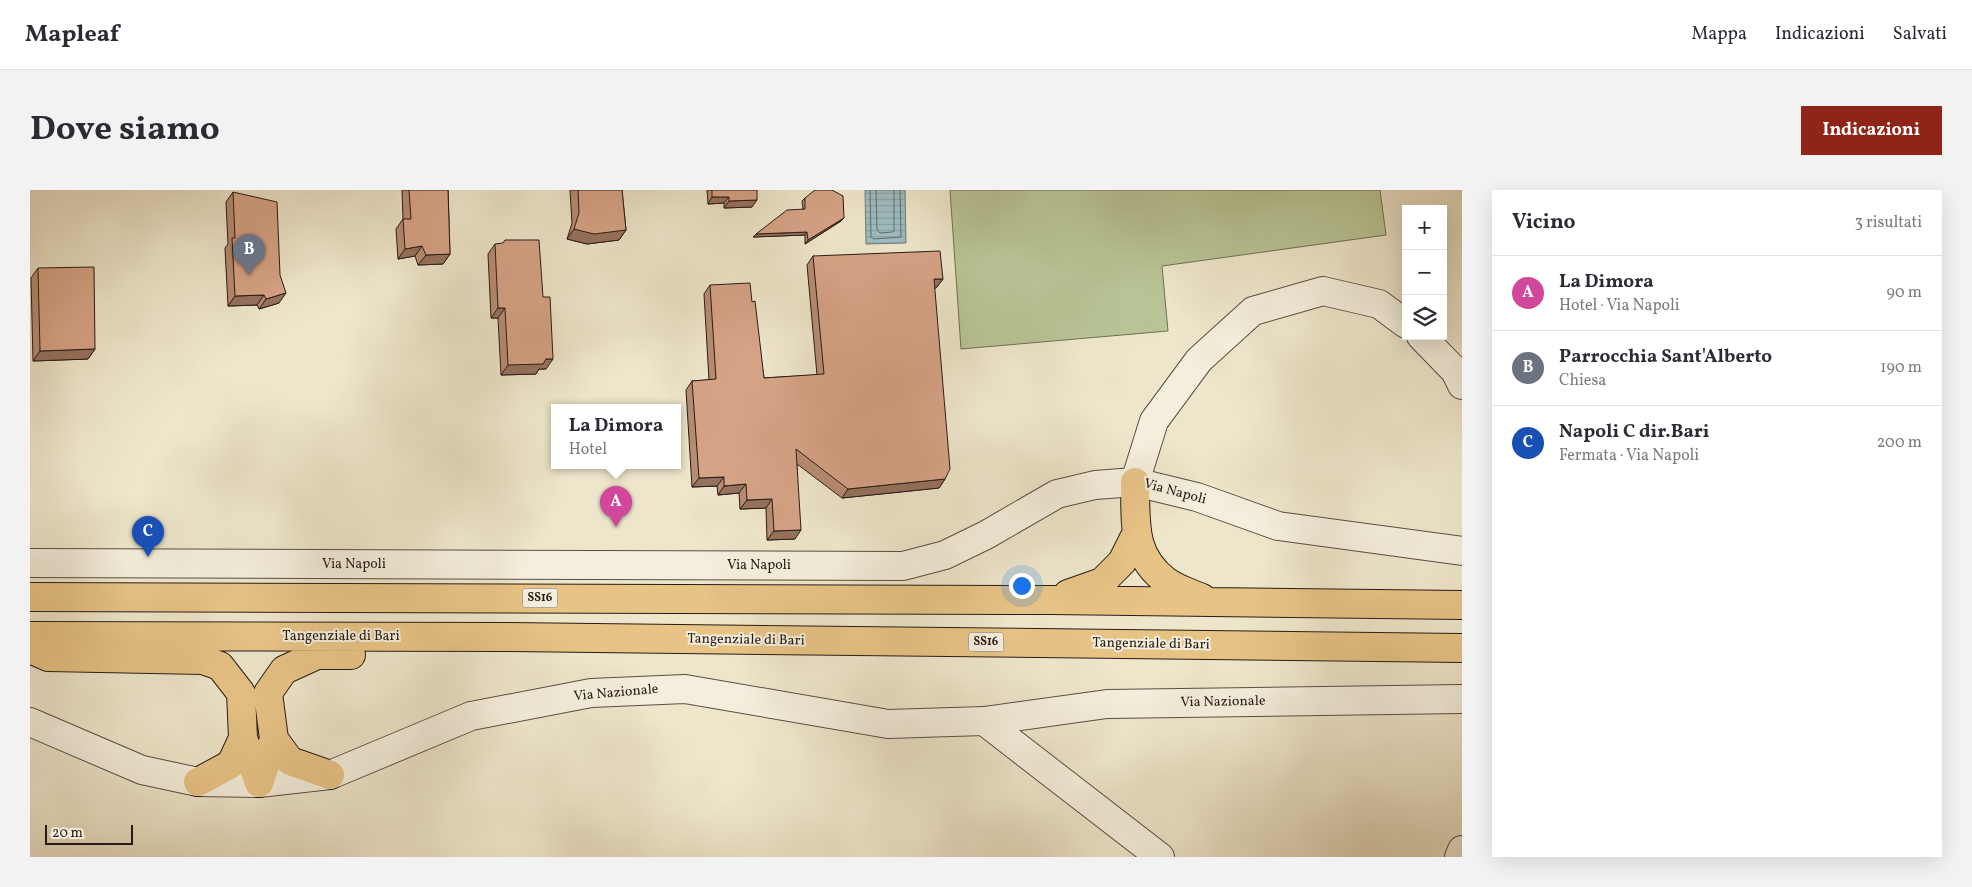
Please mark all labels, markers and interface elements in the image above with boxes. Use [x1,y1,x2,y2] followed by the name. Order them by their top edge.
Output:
[25,18,119,52] text: Mapleaf
[1692,22,1747,47] text: Mappa
[1775,22,1865,47] text: Indicazioni
[1893,22,1947,47] text: Salvati
[30,106,220,154] text: Dove siamo
[1801,106,1942,155] button: Indicazioni
[1402,205,1447,340] map controls
[1402,205,1447,250] button: +
[1512,208,1576,237] text: Vicino
[1855,212,1922,234] text: 3 risultati
[233,234,265,275] pin: B
[1402,250,1447,295] button: −
[1559,269,1654,295] text: La Dimora
[1522,282,1534,304] text: A
[1886,282,1922,304] text: 90 m
[1402,295,1447,340] button: layers
[1559,295,1680,317] text: Hotel · Via Napoli
[1559,344,1772,370] text: Parrocchia Sant'Alberto
[1523,357,1533,379] text: B
[1880,357,1922,379] text: 190 m
[1559,370,1606,392] text: Chiesa
[551,404,681,469] popup
[569,413,663,439] text: La Dimora
[1559,419,1710,445] text: Napoli C dir.Bari
[1523,432,1533,454] text: C
[1877,432,1922,454] text: 200 m
[569,439,607,461] text: Hotel
[1559,445,1699,467] text: Fermata · Via Napoli
[1142,475,1208,509] street label: Via Napoli
[600,486,632,527] pin: A
[132,516,164,557] pin: C
[322,555,386,574] street label: Via Napoli
[727,556,791,575] street label: Via Napoli
[1009,573,1035,599] your location
[522,588,558,608] road number: SS16
[282,627,400,646] street label: Tangenziale di Bari
[687,629,805,651] street label: Tangenziale di Bari
[968,632,1004,652] road number: SS16
[1092,633,1210,655] street label: Tangenziale di Bari
[573,680,660,706] street label: Via Nazionale
[1180,692,1266,712] street label: Via Nazionale
[45,822,132,845] scale bar
[52,824,83,843] text: 20 m

